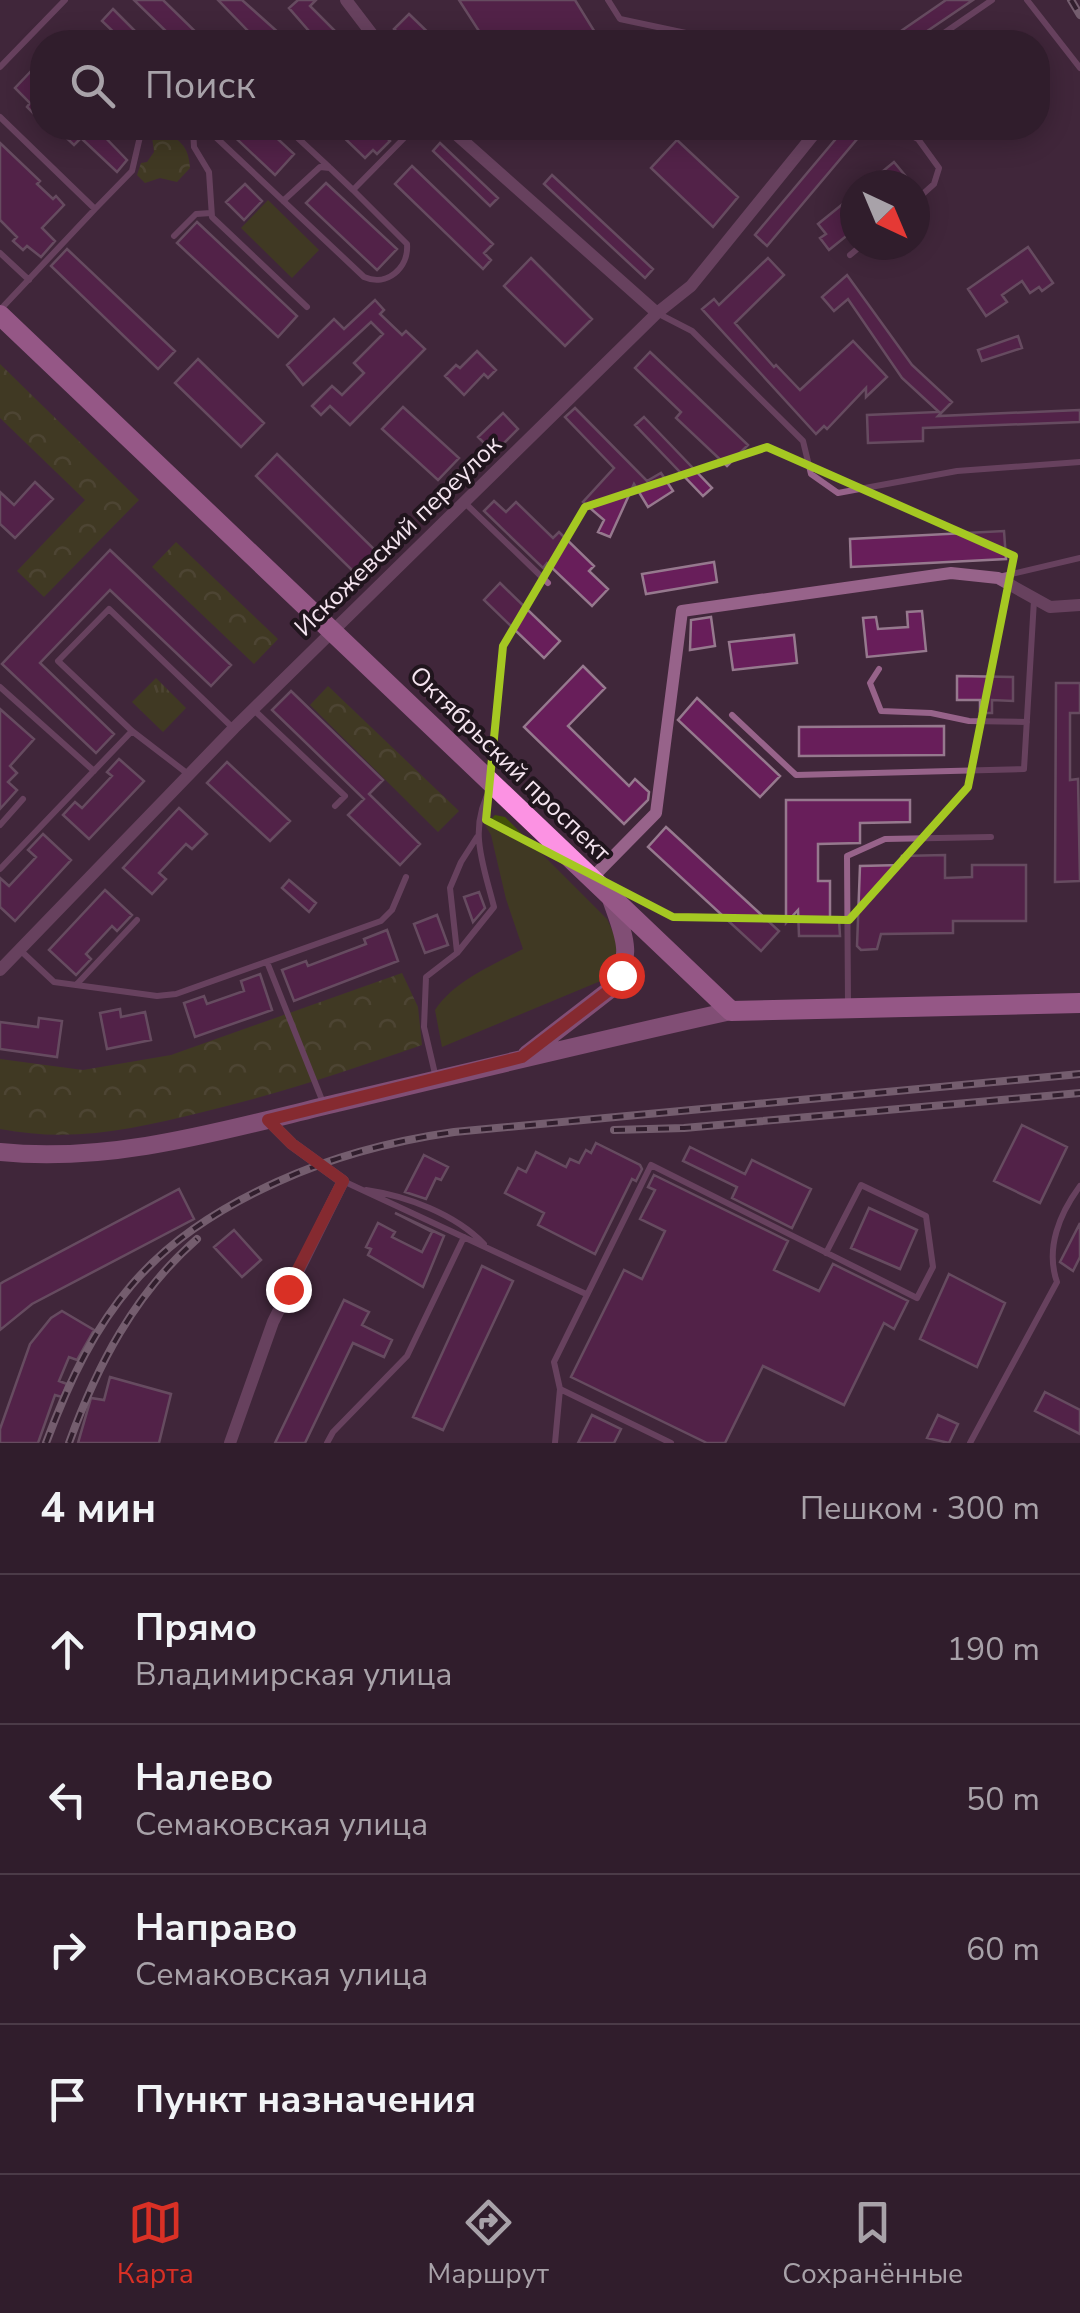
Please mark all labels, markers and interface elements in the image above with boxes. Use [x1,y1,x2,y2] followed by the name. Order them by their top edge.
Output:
[30,30,1050,140] search box
[65,58,120,113] icon: search
[145,60,255,111] text: Поиск
[840,170,930,260] north arrow
[287,428,509,644] street label: Искожевский переулок
[402,659,618,869] street label: Октябрьский проспект
[599,953,645,999] route start
[266,1267,312,1313] route end
[40,1480,156,1537] text: 4 мин
[800,1487,1040,1530] text: Пешком · 300 m
[135,1602,257,1653] text: Прямо
[40,1622,95,1677] icon: ahead
[947,1628,1040,1671] text: 190 m
[135,1653,453,1696] text: Владимирская улица
[135,1752,274,1803] text: Налево
[40,1772,95,1827] icon: left
[966,1778,1040,1821] text: 50 m
[135,1803,428,1846] text: Семаковская улица
[135,1902,297,1953] text: Направо
[40,1922,95,1977] icon: right
[966,1928,1040,1971] text: 60 m
[135,1953,428,1996] text: Семаковская улица
[40,2072,95,2127] icon: arrive
[135,2074,476,2125] text: Пункт назначения
[117,2195,194,2293] tab: Карта
[427,2195,549,2293] tab: Маршрут
[782,2195,963,2293] tab: Сохранённые

